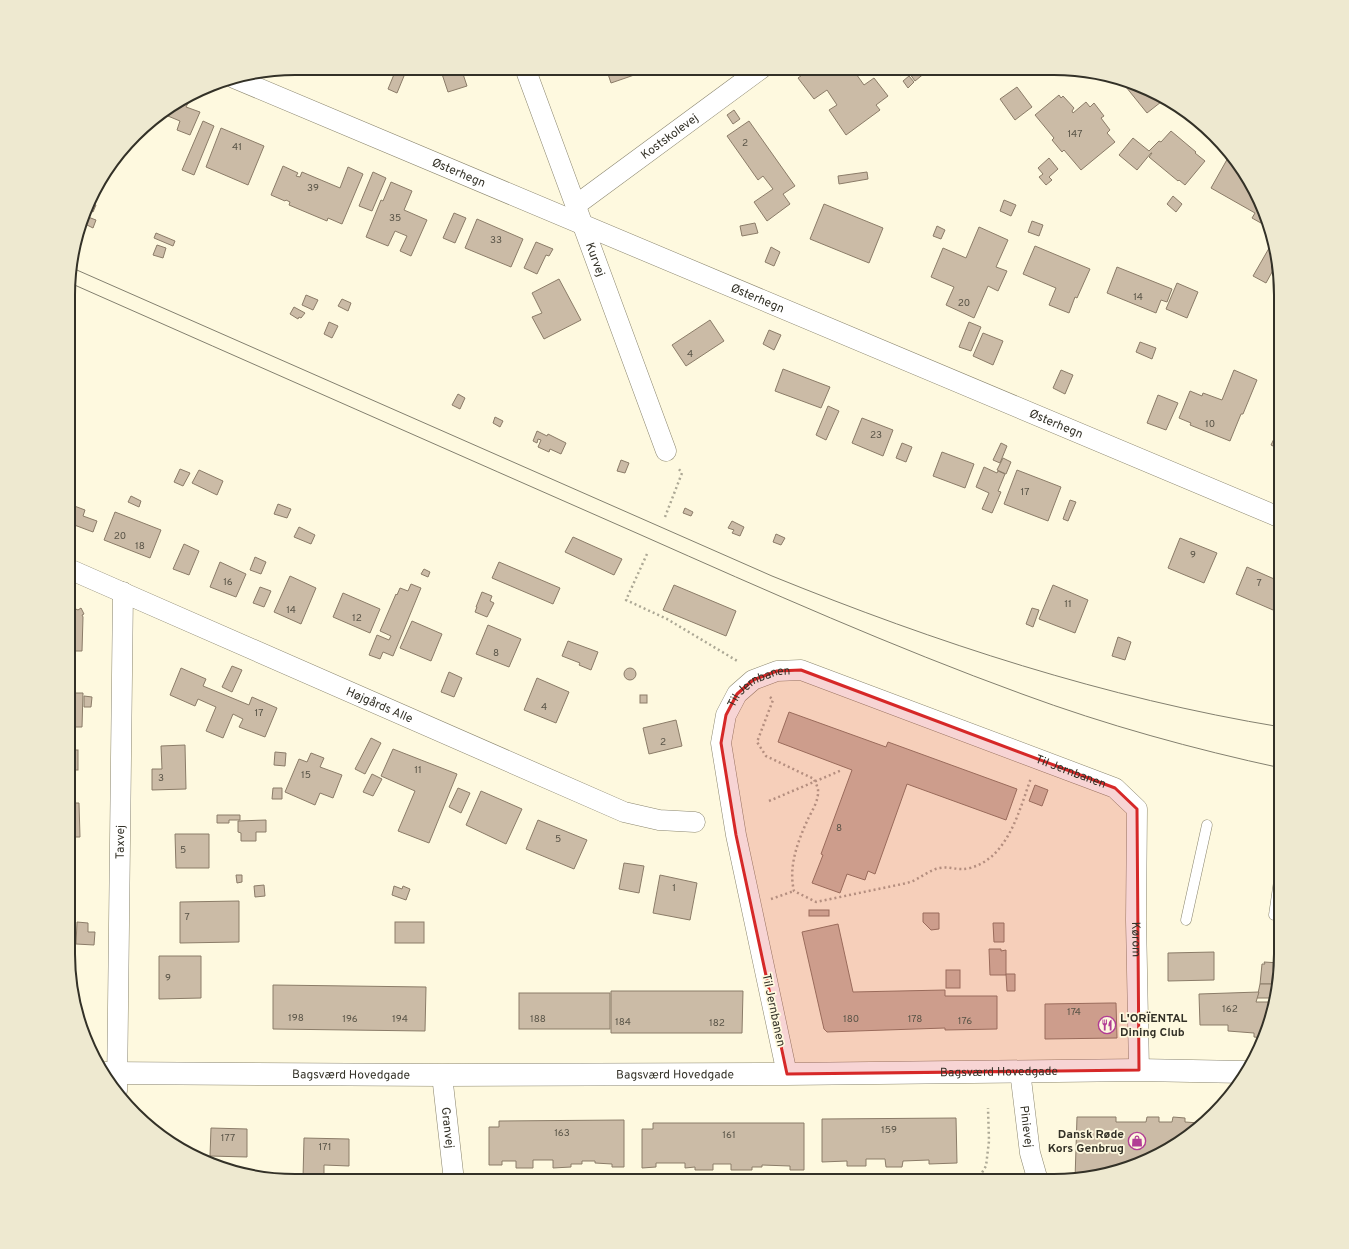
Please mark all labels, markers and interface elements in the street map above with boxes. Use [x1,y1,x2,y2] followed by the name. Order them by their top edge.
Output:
[638,111,702,163] street label: Kostskolevej
[1068,128,1082,141] house number: 147
[742,137,748,150] house number: 2
[232,141,242,154] house number: 41
[429,155,488,192] street label: Østerhegn
[307,182,319,195] house number: 39
[389,212,401,225] house number: 35
[490,234,502,247] house number: 33
[581,241,608,279] street label: Kurvej
[728,281,787,317] street label: Østerhegn
[1133,291,1143,304] house number: 14
[958,297,970,310] house number: 20
[687,348,693,361] house number: 4
[1027,406,1085,443] street label: Østerhegn
[1205,418,1215,431] house number: 10
[870,429,882,442] house number: 23
[1021,486,1029,499] house number: 17
[114,530,126,543] house number: 20
[135,540,145,553] house number: 18
[1190,549,1196,562] house number: 9
[223,576,233,589] house number: 16
[1256,577,1262,590] house number: 7
[1064,598,1072,611] house number: 11
[286,604,296,617] house number: 14
[352,612,362,625] house number: 12
[493,647,499,660] house number: 8
[724,663,791,710] street label: Til Jernbanen
[343,684,415,728] street label: Højgårds Alle
[541,701,547,714] house number: 4
[255,707,263,720] house number: 17
[660,736,666,749] house number: 2
[1033,752,1108,793] street label: Til Jernbanen
[414,764,422,777] house number: 11
[301,769,311,782] house number: 15
[158,772,164,785] house number: 3
[836,822,842,835] house number: 8
[113,825,129,859] street label: Taxvej
[555,833,561,846] house number: 5
[180,844,186,857] house number: 5
[672,882,676,895] house number: 1
[184,911,190,924] house number: 7
[1127,922,1144,957] street label: Kørom
[165,972,171,985] house number: 9
[757,972,789,1048] street label: Til Jernbanen
[1222,1003,1238,1016] house number: 162
[1067,1006,1081,1019] house number: 174
[1120,1011,1188,1041] place label: L'ORÏENTAL Dining Club
[288,1012,304,1025] house number: 198
[342,1013,358,1026] house number: 196
[392,1013,408,1026] house number: 194
[530,1013,546,1026] house number: 188
[843,1013,859,1026] house number: 180
[908,1013,922,1026] house number: 178
[958,1015,972,1028] house number: 176
[1097,1015,1117,1035] restaurant icon: L'ORÏENTAL Dining Club
[615,1016,631,1029] house number: 184
[709,1017,725,1030] house number: 182
[940,1064,1058,1081] street label: Bagsværd Hovedgade
[292,1067,410,1084] street label: Bagsværd Hovedgade
[616,1067,734,1083] street label: Bagsværd Hovedgade
[1015,1105,1036,1149] street label: Pinievej
[437,1106,457,1149] street label: Granvej
[881,1124,897,1137] house number: 159
[554,1127,570,1140] house number: 163
[1048,1127,1124,1157] place label: Dansk Røde Kors Genbrug
[722,1129,736,1142] house number: 161
[1127,1131,1147,1151] shop icon: Dansk Røde Kors Genbrug
[221,1132,235,1145] house number: 177
[319,1141,331,1154] house number: 171

